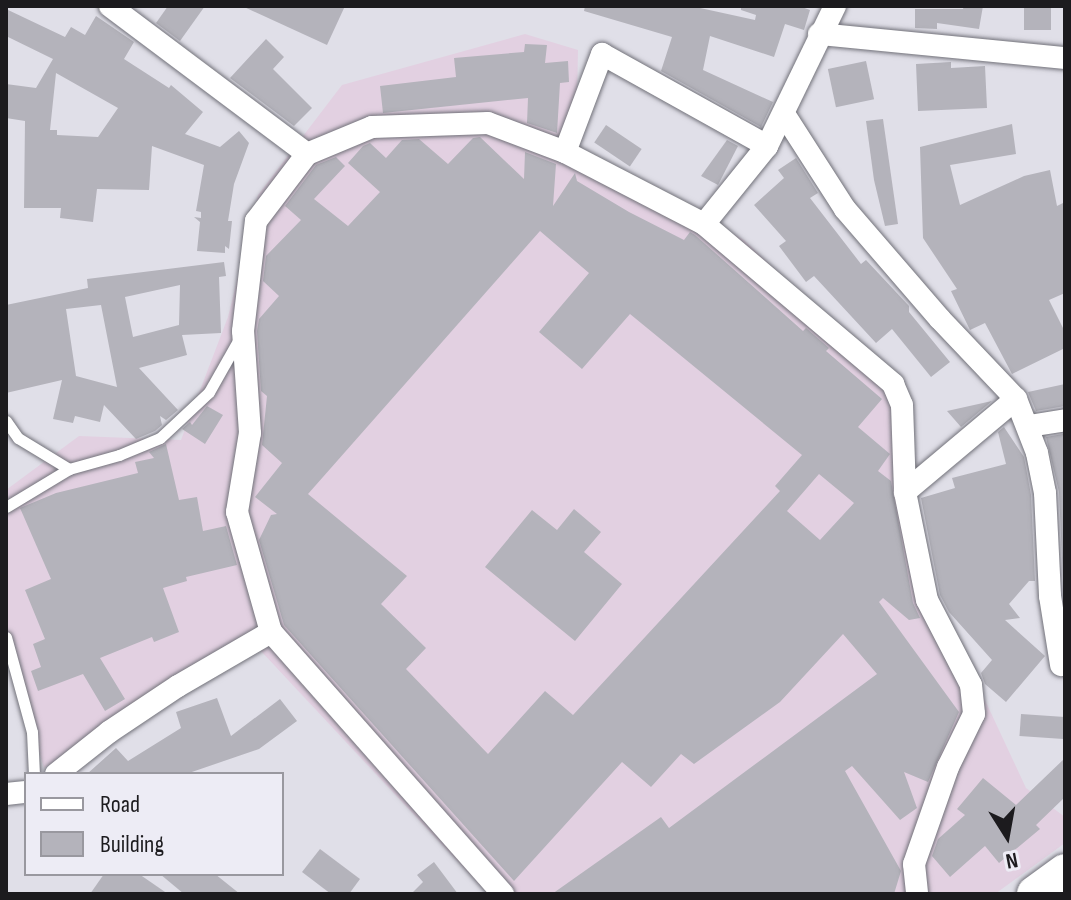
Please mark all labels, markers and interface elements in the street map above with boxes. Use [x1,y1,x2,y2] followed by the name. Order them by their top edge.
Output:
[24,772,284,876] legend
[100,790,140,819] text: Road
[967,796,1047,876] north arrow
[100,830,164,859] text: Building
[1003,846,1020,874] text: N

